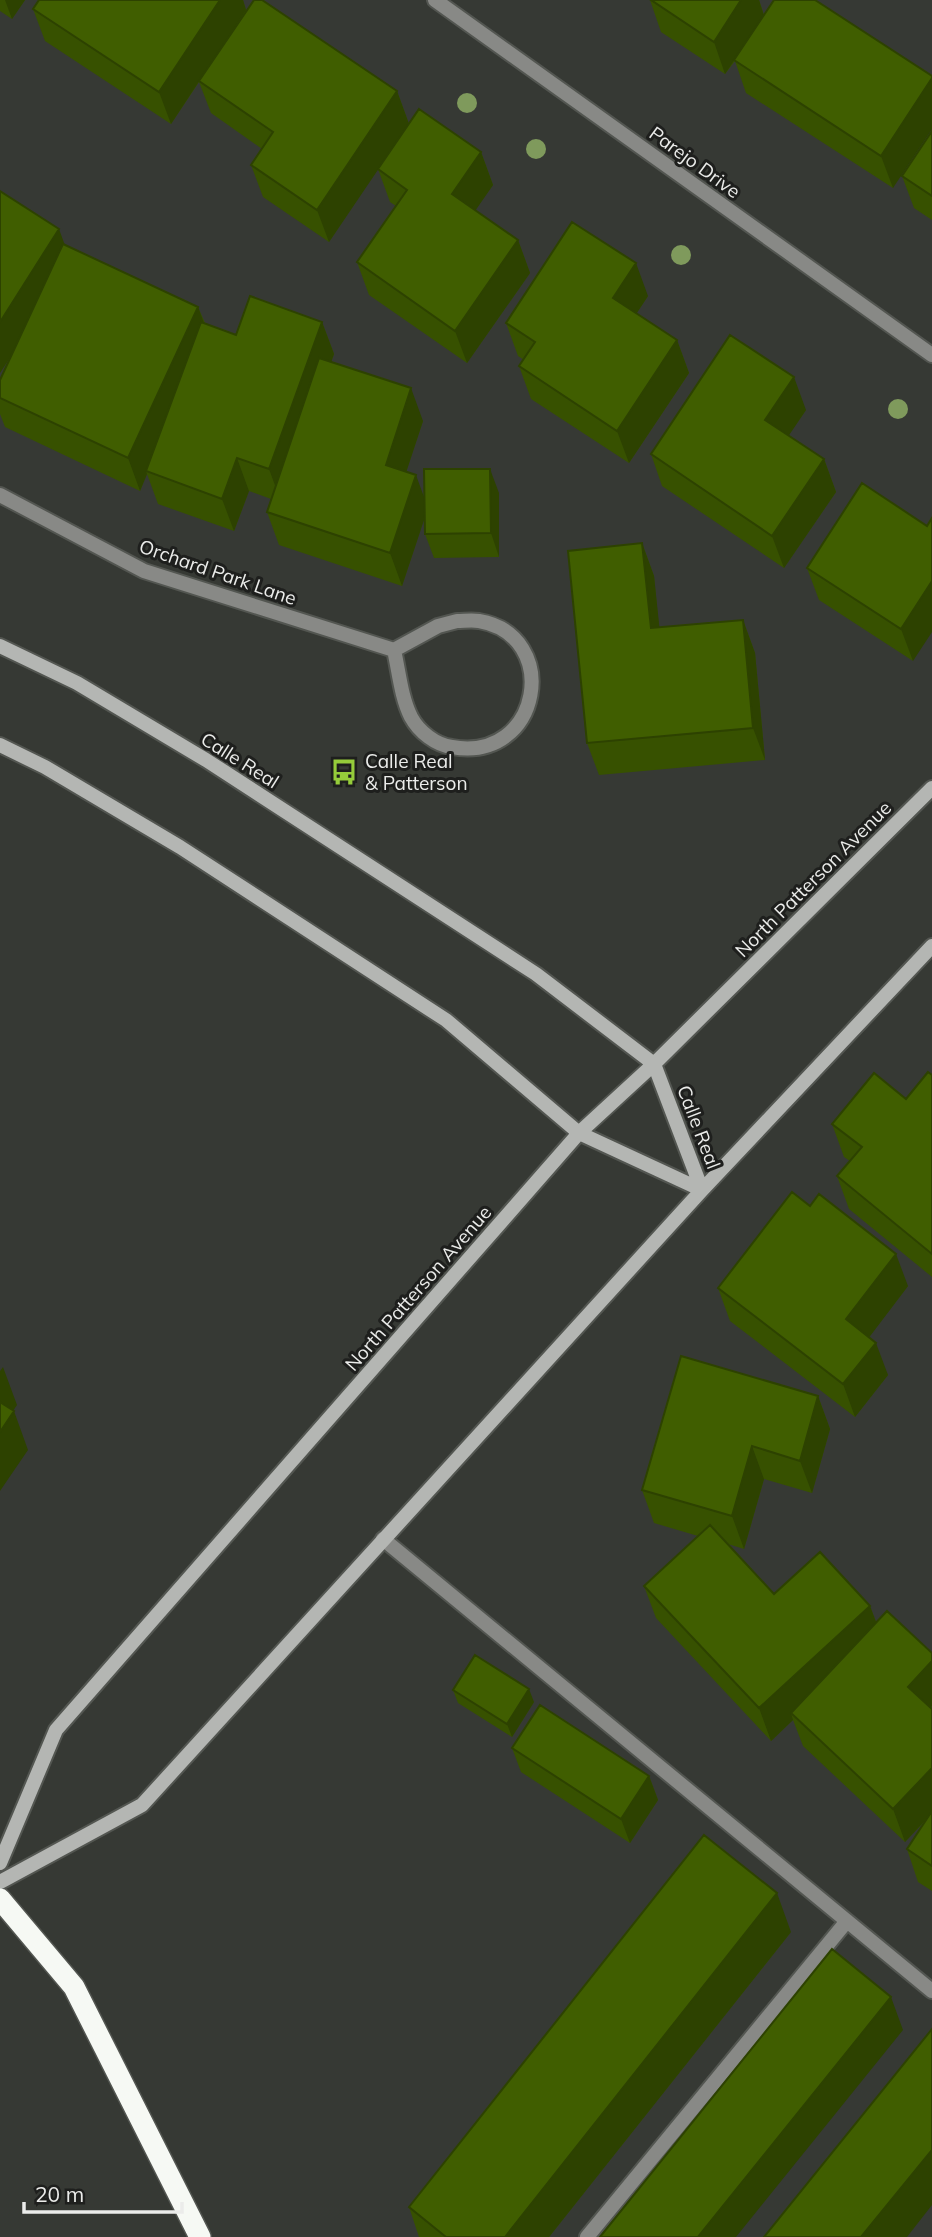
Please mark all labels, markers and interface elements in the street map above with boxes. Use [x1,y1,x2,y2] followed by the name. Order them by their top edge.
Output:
[645,121,745,203] street label: Parejo Drive
[136,534,300,610] street label: Orchard Park Lane
[196,727,284,793] street label: Calle Real
[365,749,468,795] place label: Calle Real & Patterson
[329,757,359,787] bus stop icon: Calle Real & Patterson
[730,796,896,962] street label: North Patterson Avenue
[672,1082,726,1172] street label: Calle Real
[340,1200,496,1376] street label: North Patterson Avenue
[24,2170,182,2214] scale bar
[35,2181,84,2207] text: 20 m

